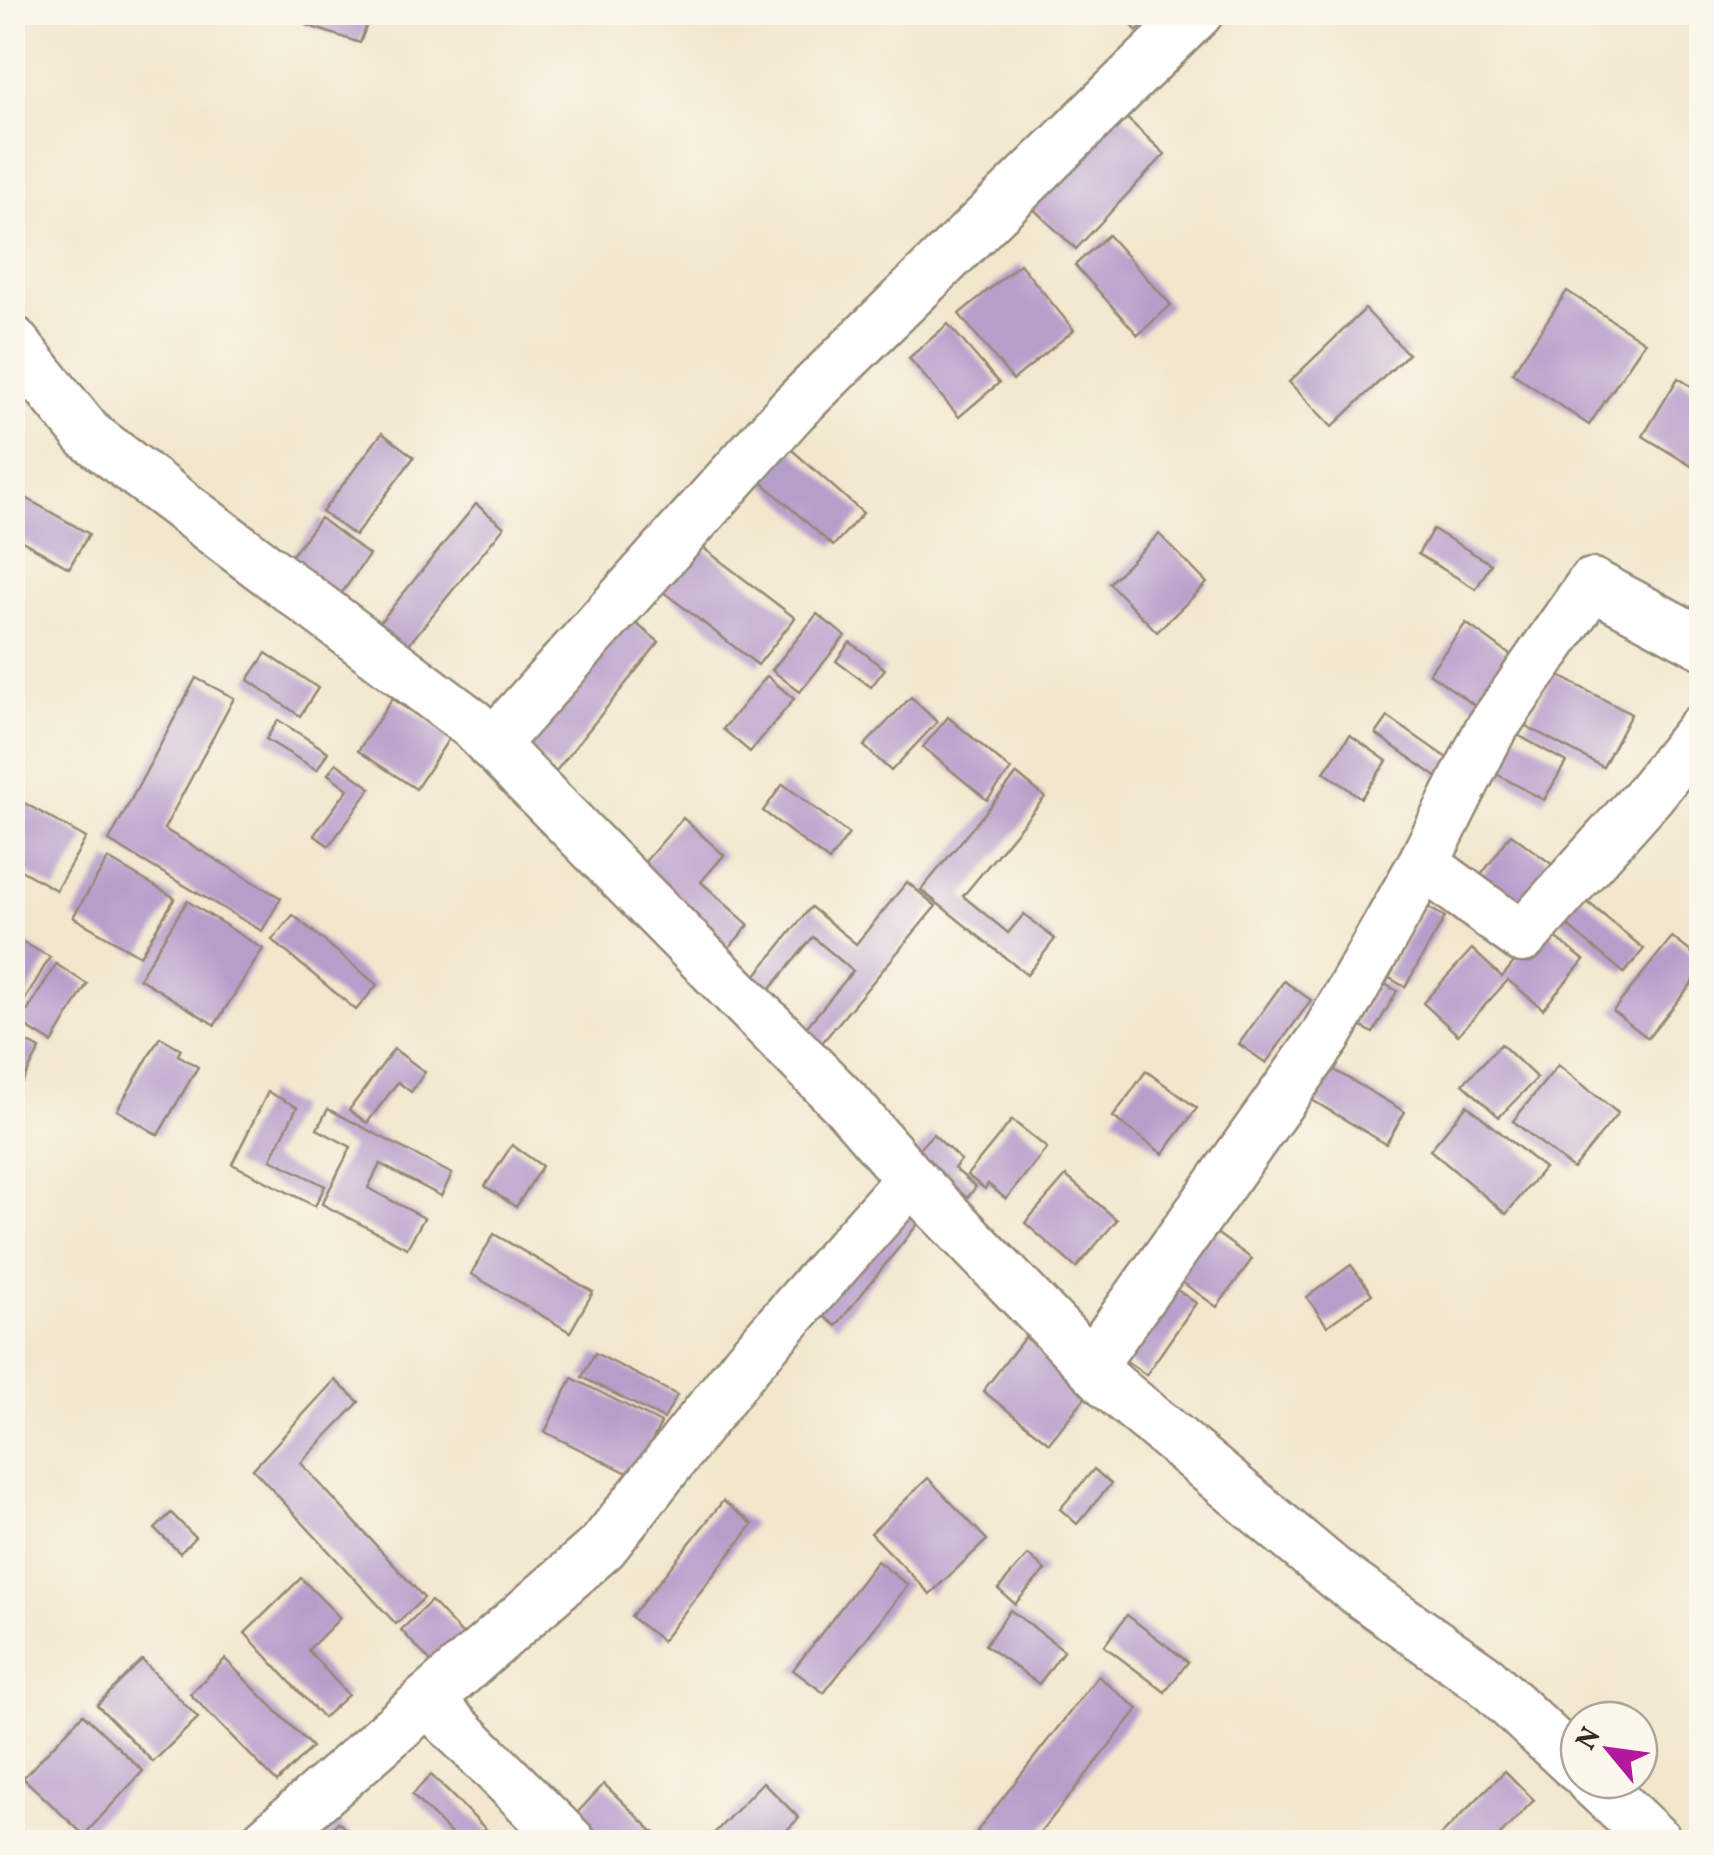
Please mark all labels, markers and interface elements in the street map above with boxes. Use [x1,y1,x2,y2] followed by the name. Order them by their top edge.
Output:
[1559,1700,1659,1800] north arrow
[1567,1721,1611,1757] text: N

